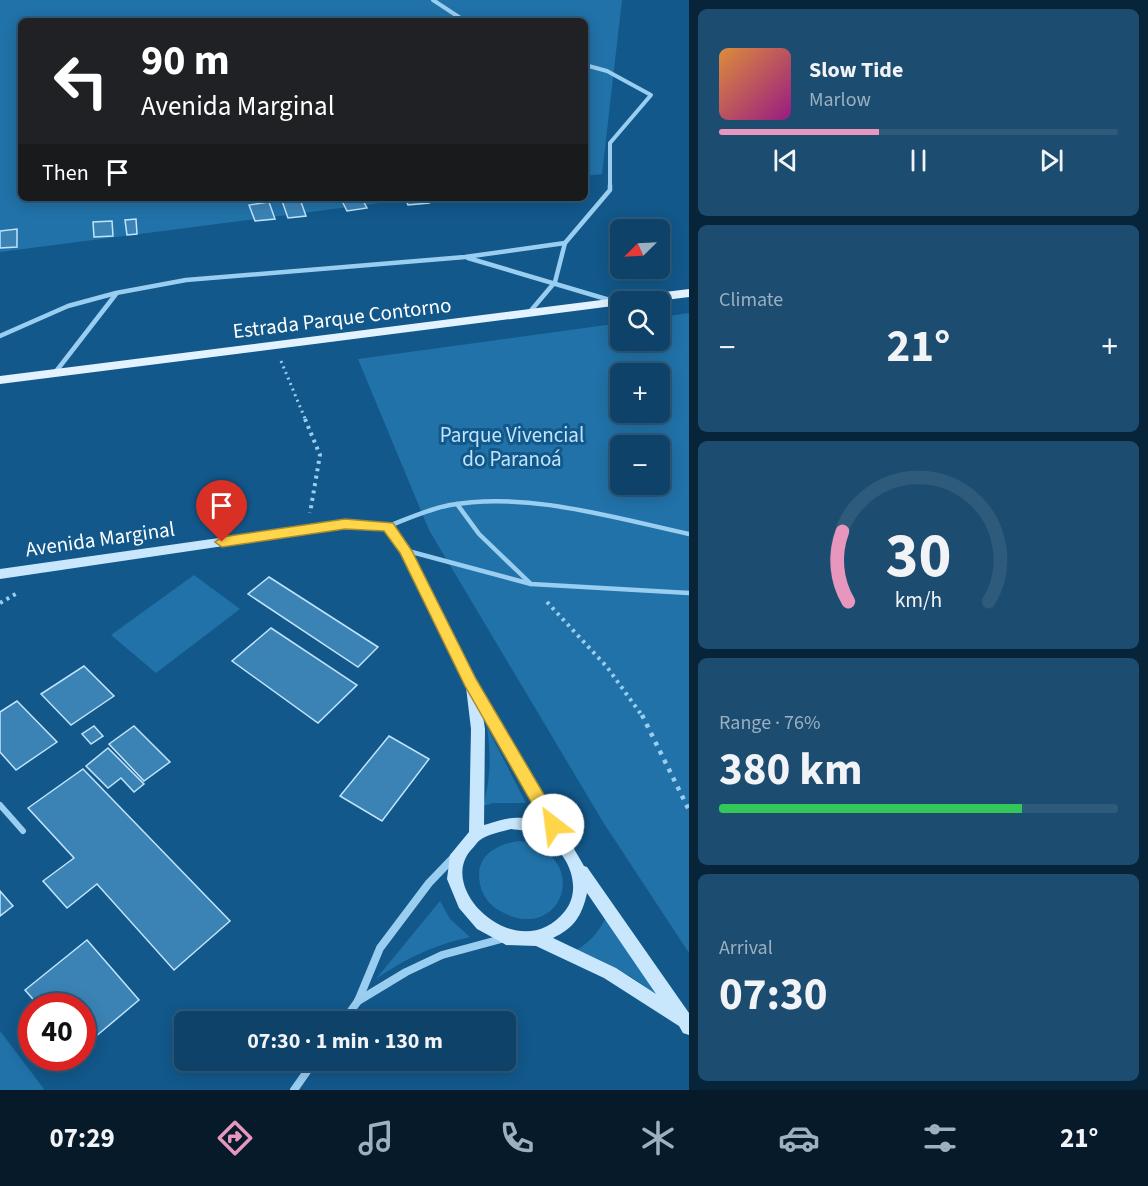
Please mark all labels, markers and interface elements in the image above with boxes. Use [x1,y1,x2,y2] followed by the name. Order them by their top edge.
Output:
[141,31,230,91] text: 90 m
[42,42,120,120] icon: left
[809,54,903,86] text: Slow Tide
[809,86,871,114] text: Marlow
[141,87,335,126] text: Avenida Marginal
[769,144,802,177] icon: previous
[902,144,935,177] icon: pause
[1035,144,1068,177] icon: next
[101,156,134,189] icon: arrive
[42,157,89,189] text: Then
[610,219,670,279] north arrow
[610,219,670,495] map controls
[719,286,783,314] text: Climate
[231,290,453,346] street label: Estrada Parque Contorno
[610,291,670,351] button: search
[887,315,950,379] text: 21°
[719,324,735,371] text: −
[1102,324,1118,371] text: +
[610,363,670,423] button: +
[440,420,584,474] park label: Parque Vivencial do Paranoá
[610,435,670,495] button: −
[196,480,247,542] pin
[205,489,238,522] icon: arrive
[886,512,951,601] text: 30
[23,514,177,564] street label: Avenida Marginal
[895,585,942,616] text: km/h
[719,709,820,737] text: Range · 76%
[719,738,863,802] text: 380 km
[521,793,585,857] position arrow
[719,934,773,962] text: Arrival
[719,963,828,1027] text: 07:30
[18,993,96,1071] speed limit sign: 40
[247,1025,443,1057] text: 07:30 · 1 min · 130 m
[214,1117,256,1159] icon: directions
[355,1117,397,1159] icon: music
[496,1117,538,1159] icon: phone
[637,1117,679,1159] icon: climate
[778,1117,820,1159] icon: car
[919,1117,961,1159] icon: filters
[50,1119,115,1158] text: 07:29
[1060,1119,1098,1158] text: 21°

